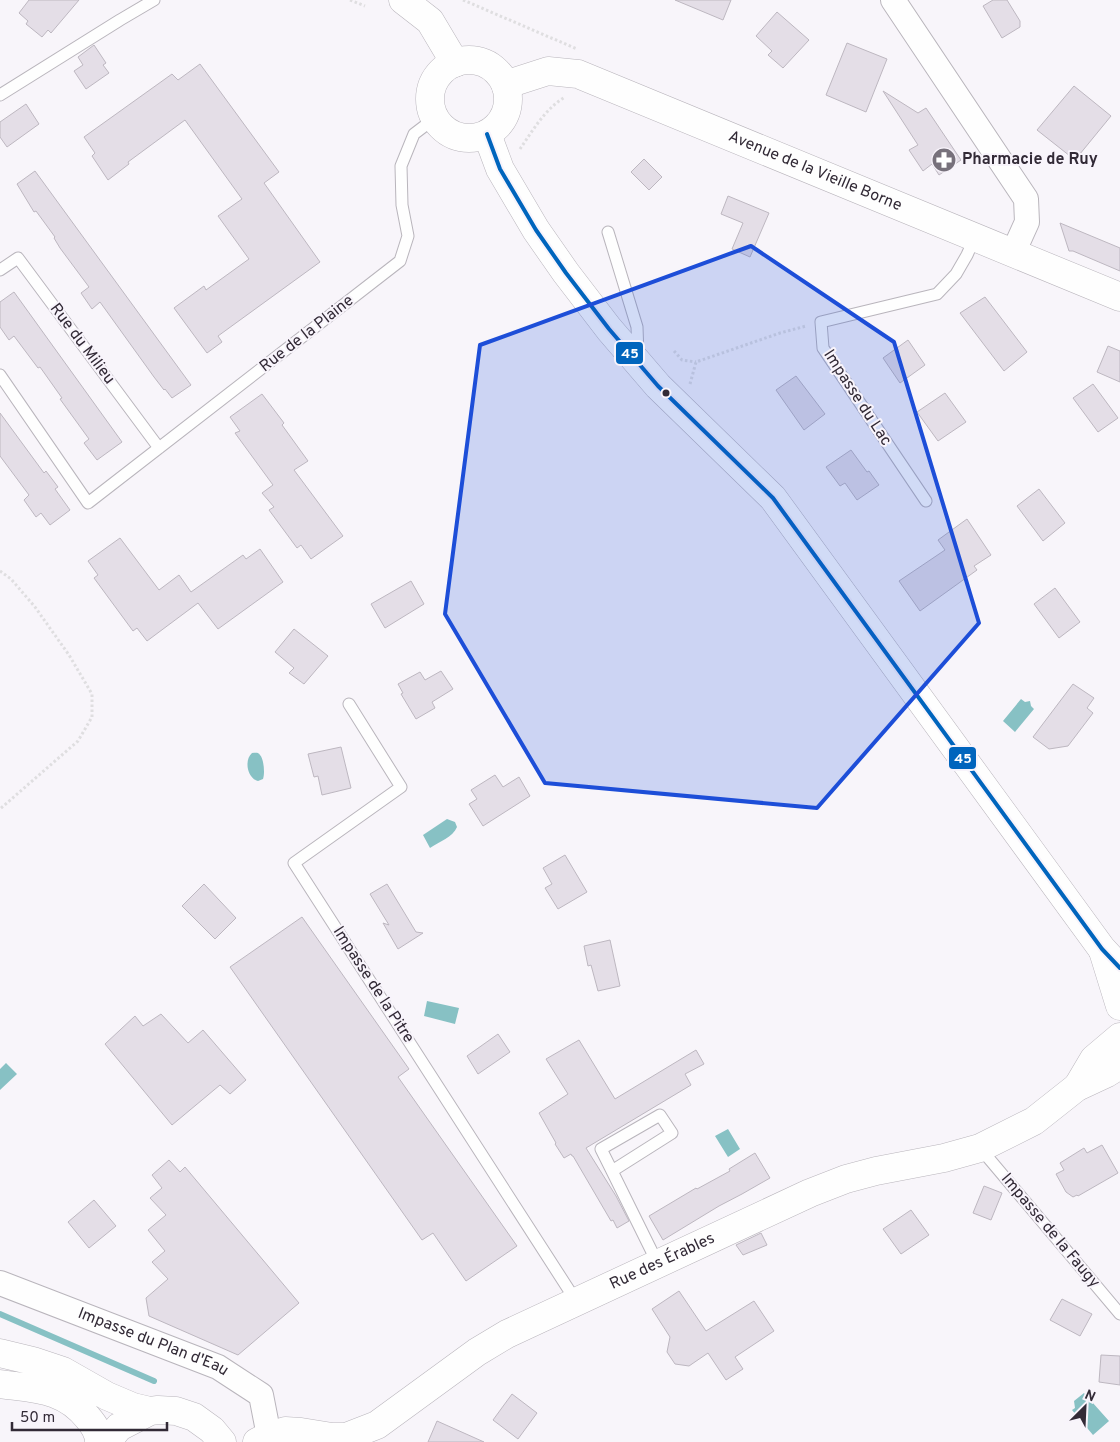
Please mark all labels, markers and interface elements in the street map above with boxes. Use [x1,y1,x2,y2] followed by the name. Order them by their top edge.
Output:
[725,127,905,216] street label: Avenue de la Vieille Borne
[931,147,957,173] pharmacy icon: Pharmacie de Ruy
[962,150,1098,170] place label: Pharmacie de Ruy
[256,291,358,377] street label: Rue de la Plaine
[45,300,119,388] street label: Rue du Milieu
[615,341,644,365] line badge: 45
[621,346,639,363] text: 45
[819,346,895,450] street label: Impasse du Lac
[661,388,671,398] unlabelled marker
[948,746,977,770] line badge: 45
[954,751,972,768] text: 45
[328,923,418,1047] street label: Impasse de la Pitre
[996,1170,1104,1292] street label: Impasse de la Faugy
[607,1229,718,1295] street label: Rue des Érables
[75,1304,232,1381] street label: Impasse du Plan d'Eau
[1060,1382,1110,1432] north arrow
[1082,1387,1098,1406] text: N
[12,1400,168,1432] scale bar
[20,1409,55,1428] text: 50 m

